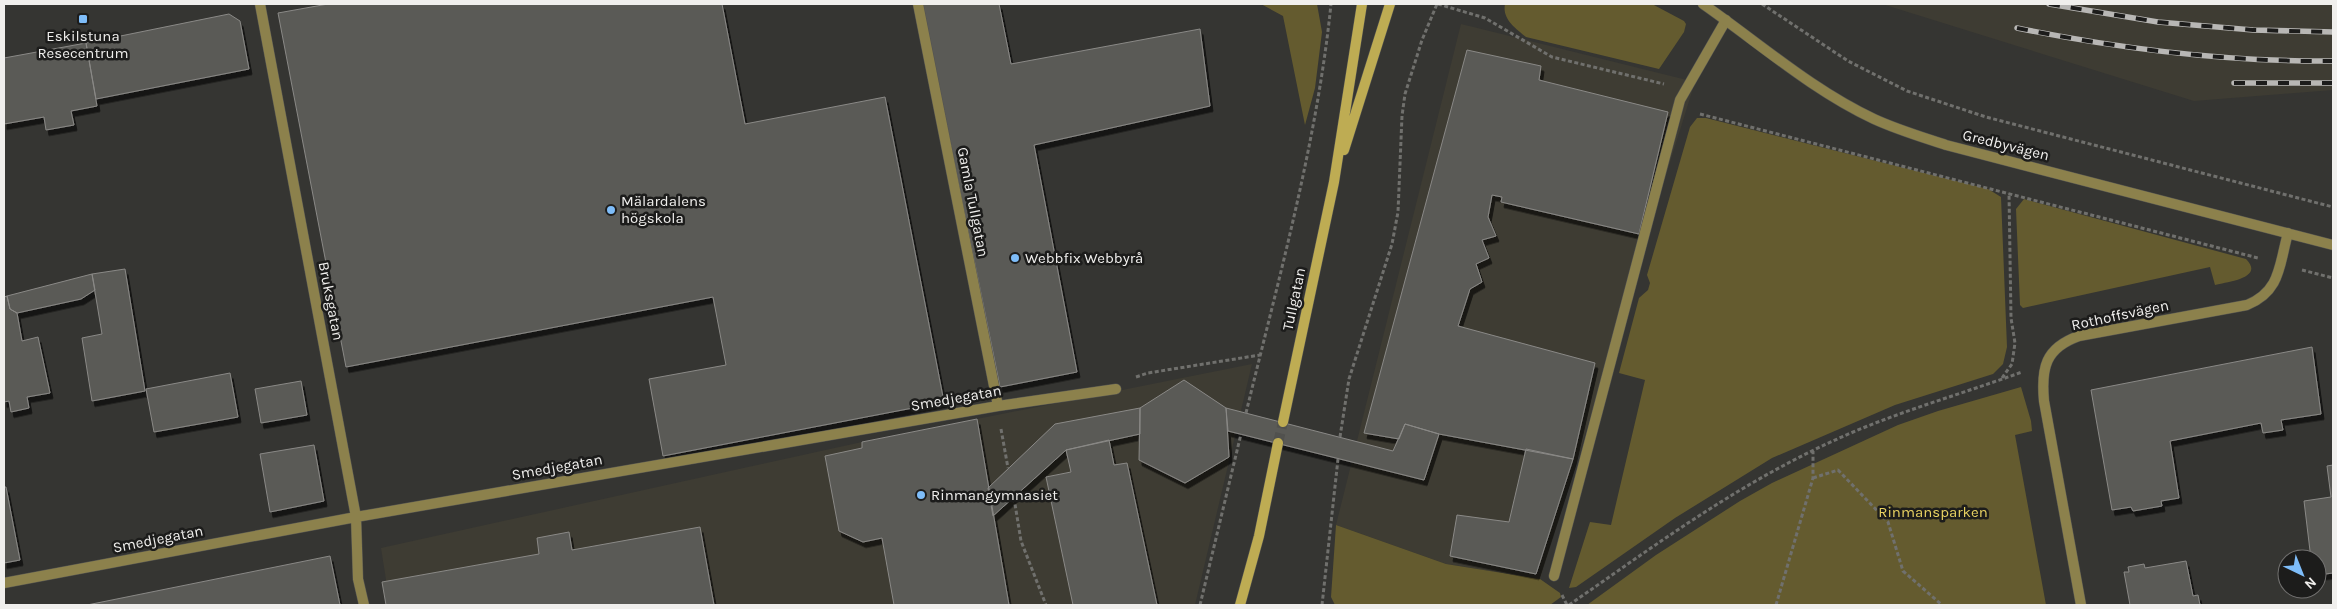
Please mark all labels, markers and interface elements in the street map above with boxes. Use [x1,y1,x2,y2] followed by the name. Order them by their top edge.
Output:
[77,13,89,25] marker: Eskilstuna Resecentrum
[37,27,129,62] place label: Eskilstuna Resecentrum
[1961,126,2051,164] street label: Gredbyvägen
[954,146,992,258] street label: Gamla Tullgatan
[621,192,706,227] place label: Mälardalens högskola
[605,204,617,216] marker: Mälardalens högskola
[1025,249,1143,267] place label: Webbfix Webbyrå
[1009,252,1021,264] marker: Webbfix Webbyrå
[315,260,347,342] street label: Bruksgatan
[1279,266,1309,332] street label: Tullgatan
[2070,296,2170,334] street label: Rothoffsvägen
[909,381,1003,415] street label: Smedjegatan
[510,450,604,484] street label: Smedjegatan
[931,486,1058,504] place label: Rinmangymnasiet
[915,489,927,501] marker: Rinmangymnasiet
[1878,503,1988,521] park label: Rinmansparken
[111,521,205,557] street label: Smedjegatan
[2277,549,2327,599] north arrow
[2301,573,2320,593] text: N

